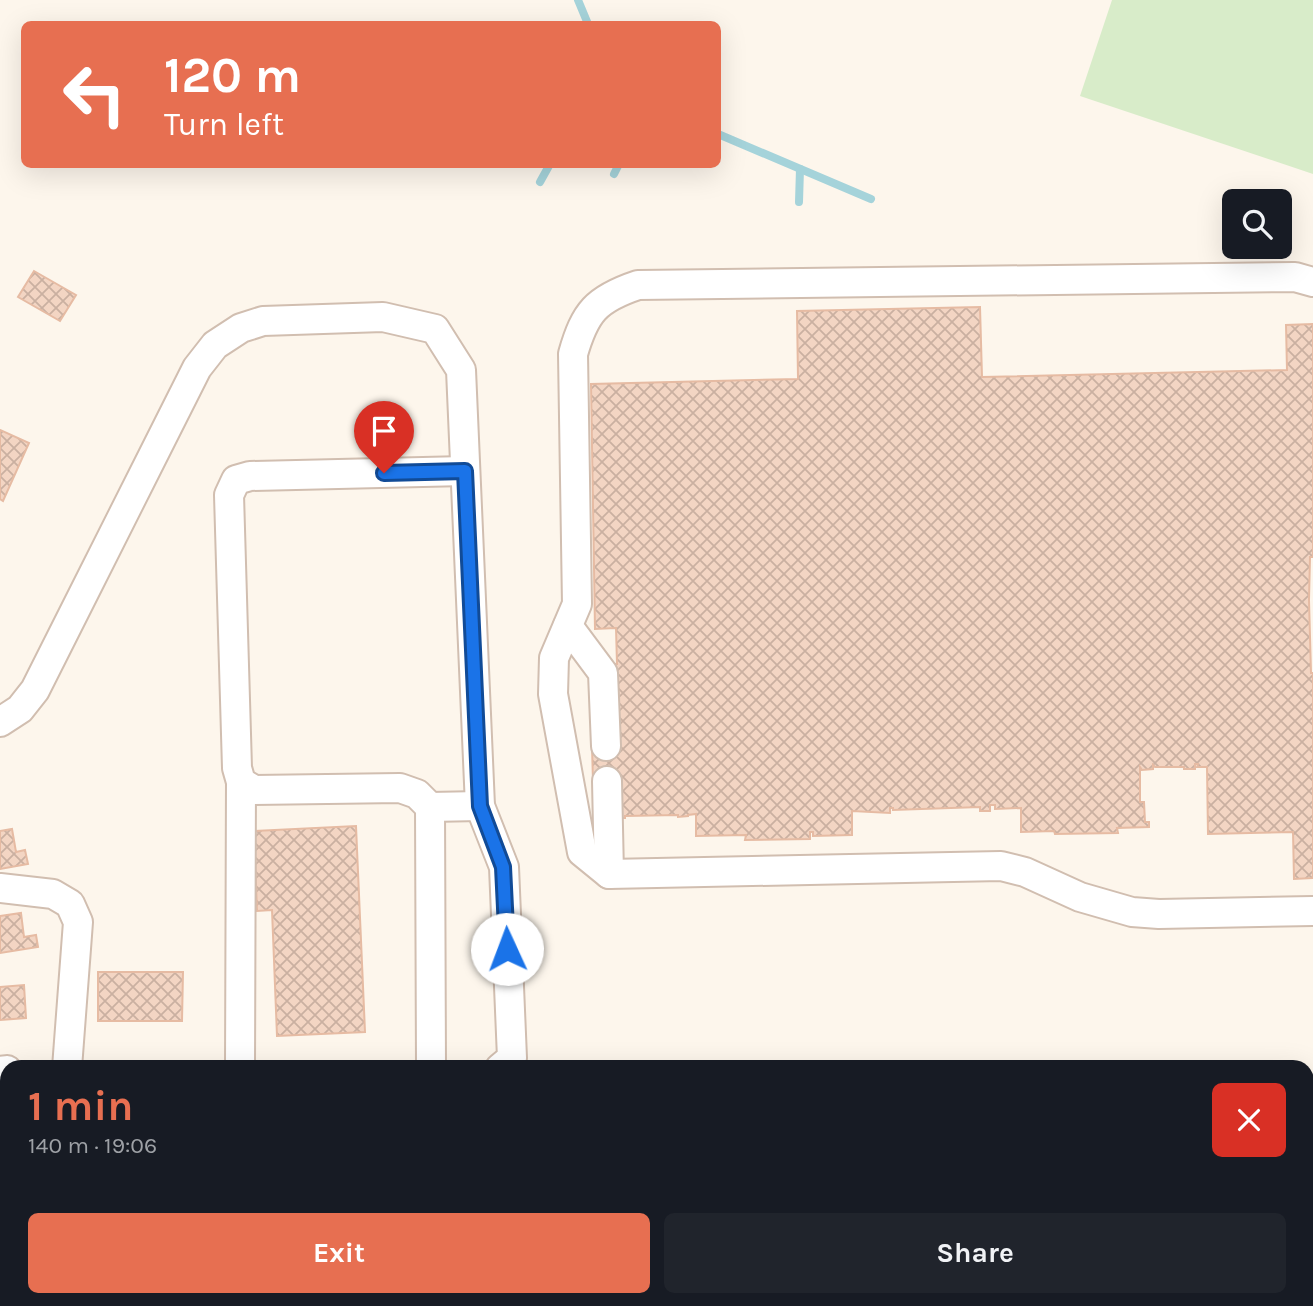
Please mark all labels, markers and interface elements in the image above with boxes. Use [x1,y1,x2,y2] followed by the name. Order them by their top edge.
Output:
[164,47,301,104] text: 120 m
[49,49,140,140] icon: left
[164,106,284,143] text: Turn left
[1222,189,1292,259] map controls
[1222,189,1292,259] button: search
[354,401,414,473] pin
[365,412,403,450] icon: arrive
[470,912,544,986] position arrow
[28,1081,133,1131] text: 1 min
[1212,1083,1286,1157] button: close
[28,1132,157,1159] text: 140 m · 19:06
[28,1213,650,1293] button: Exit
[664,1213,1286,1293] button: Share

